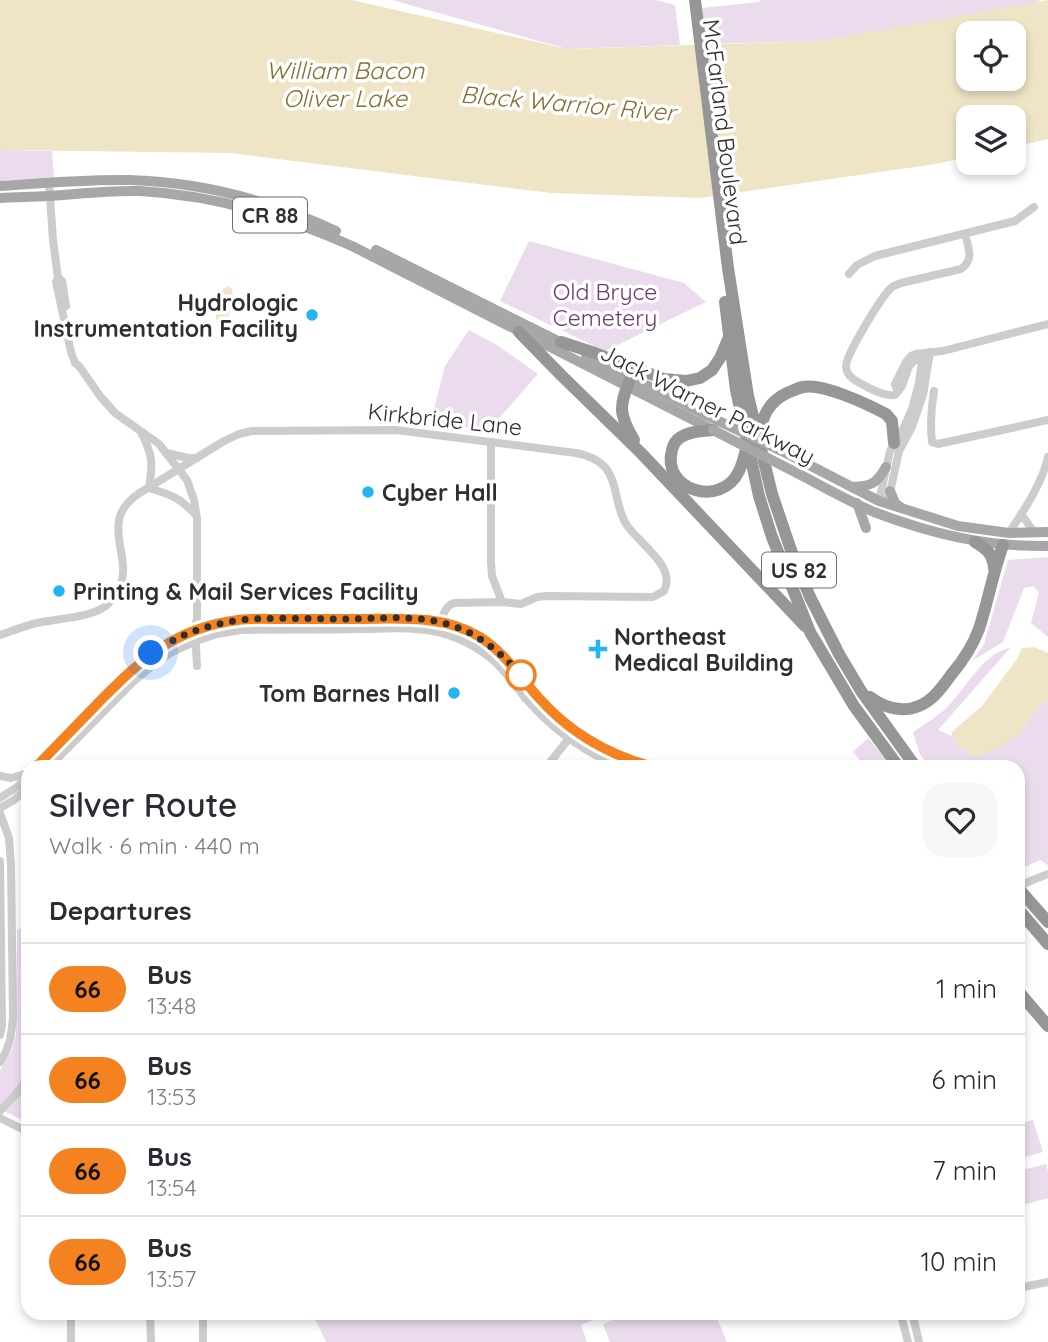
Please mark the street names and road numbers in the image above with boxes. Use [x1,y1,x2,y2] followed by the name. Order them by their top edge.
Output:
[697,17,753,247] street label: McFarland Boulevard
[233,198,307,232] road number: CR 88
[596,337,820,471] street label: Jack Warner Parkway
[366,396,524,442] street label: Kirkbride Lane
[762,552,836,588] road number: US 82

